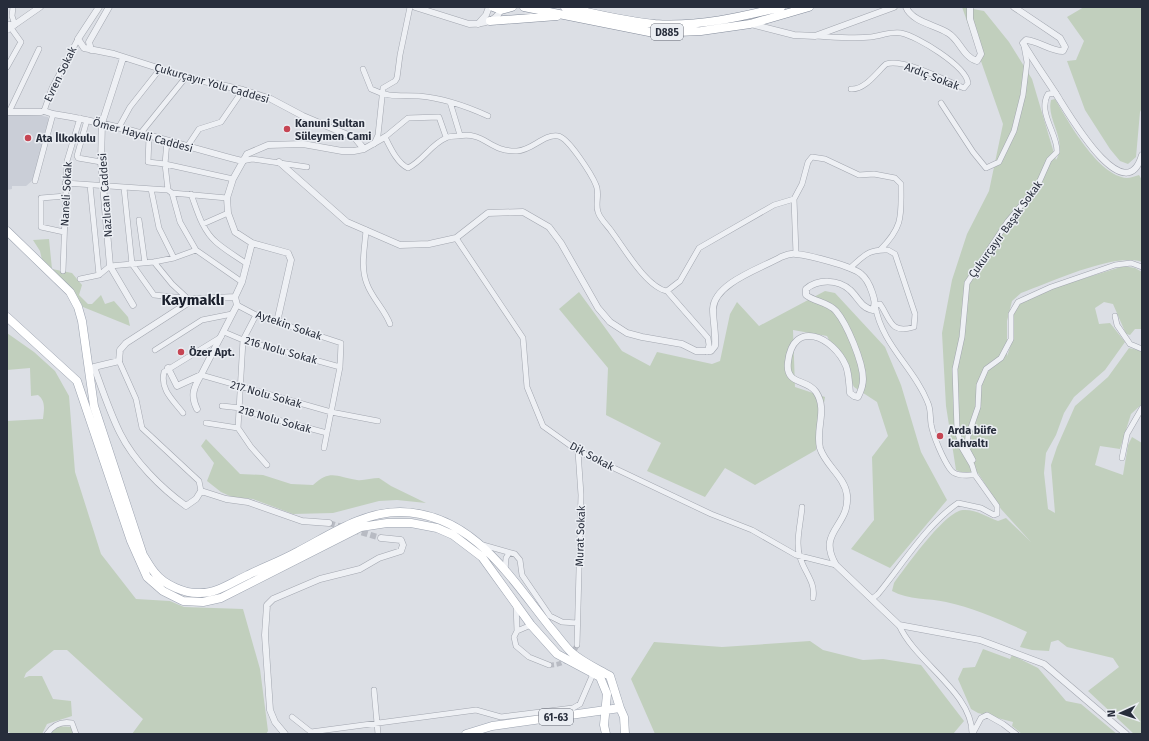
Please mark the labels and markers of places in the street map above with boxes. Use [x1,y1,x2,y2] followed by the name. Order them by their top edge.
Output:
[295,117,371,143] place label: Kanuni Sultan Süleymen Cami
[282,124,292,134] marker: Kanuni Sultan Süleymen Cami
[35,132,96,145] place label: Ata İlkokulu
[23,133,33,143] marker: Ata İlkokulu
[189,346,235,359] place label: Özer Apt.
[176,347,186,357] marker: Özer Apt.
[947,424,997,450] place label: Arda büfe kahvaltı
[935,431,945,441] marker: Arda büfe kahvaltı

